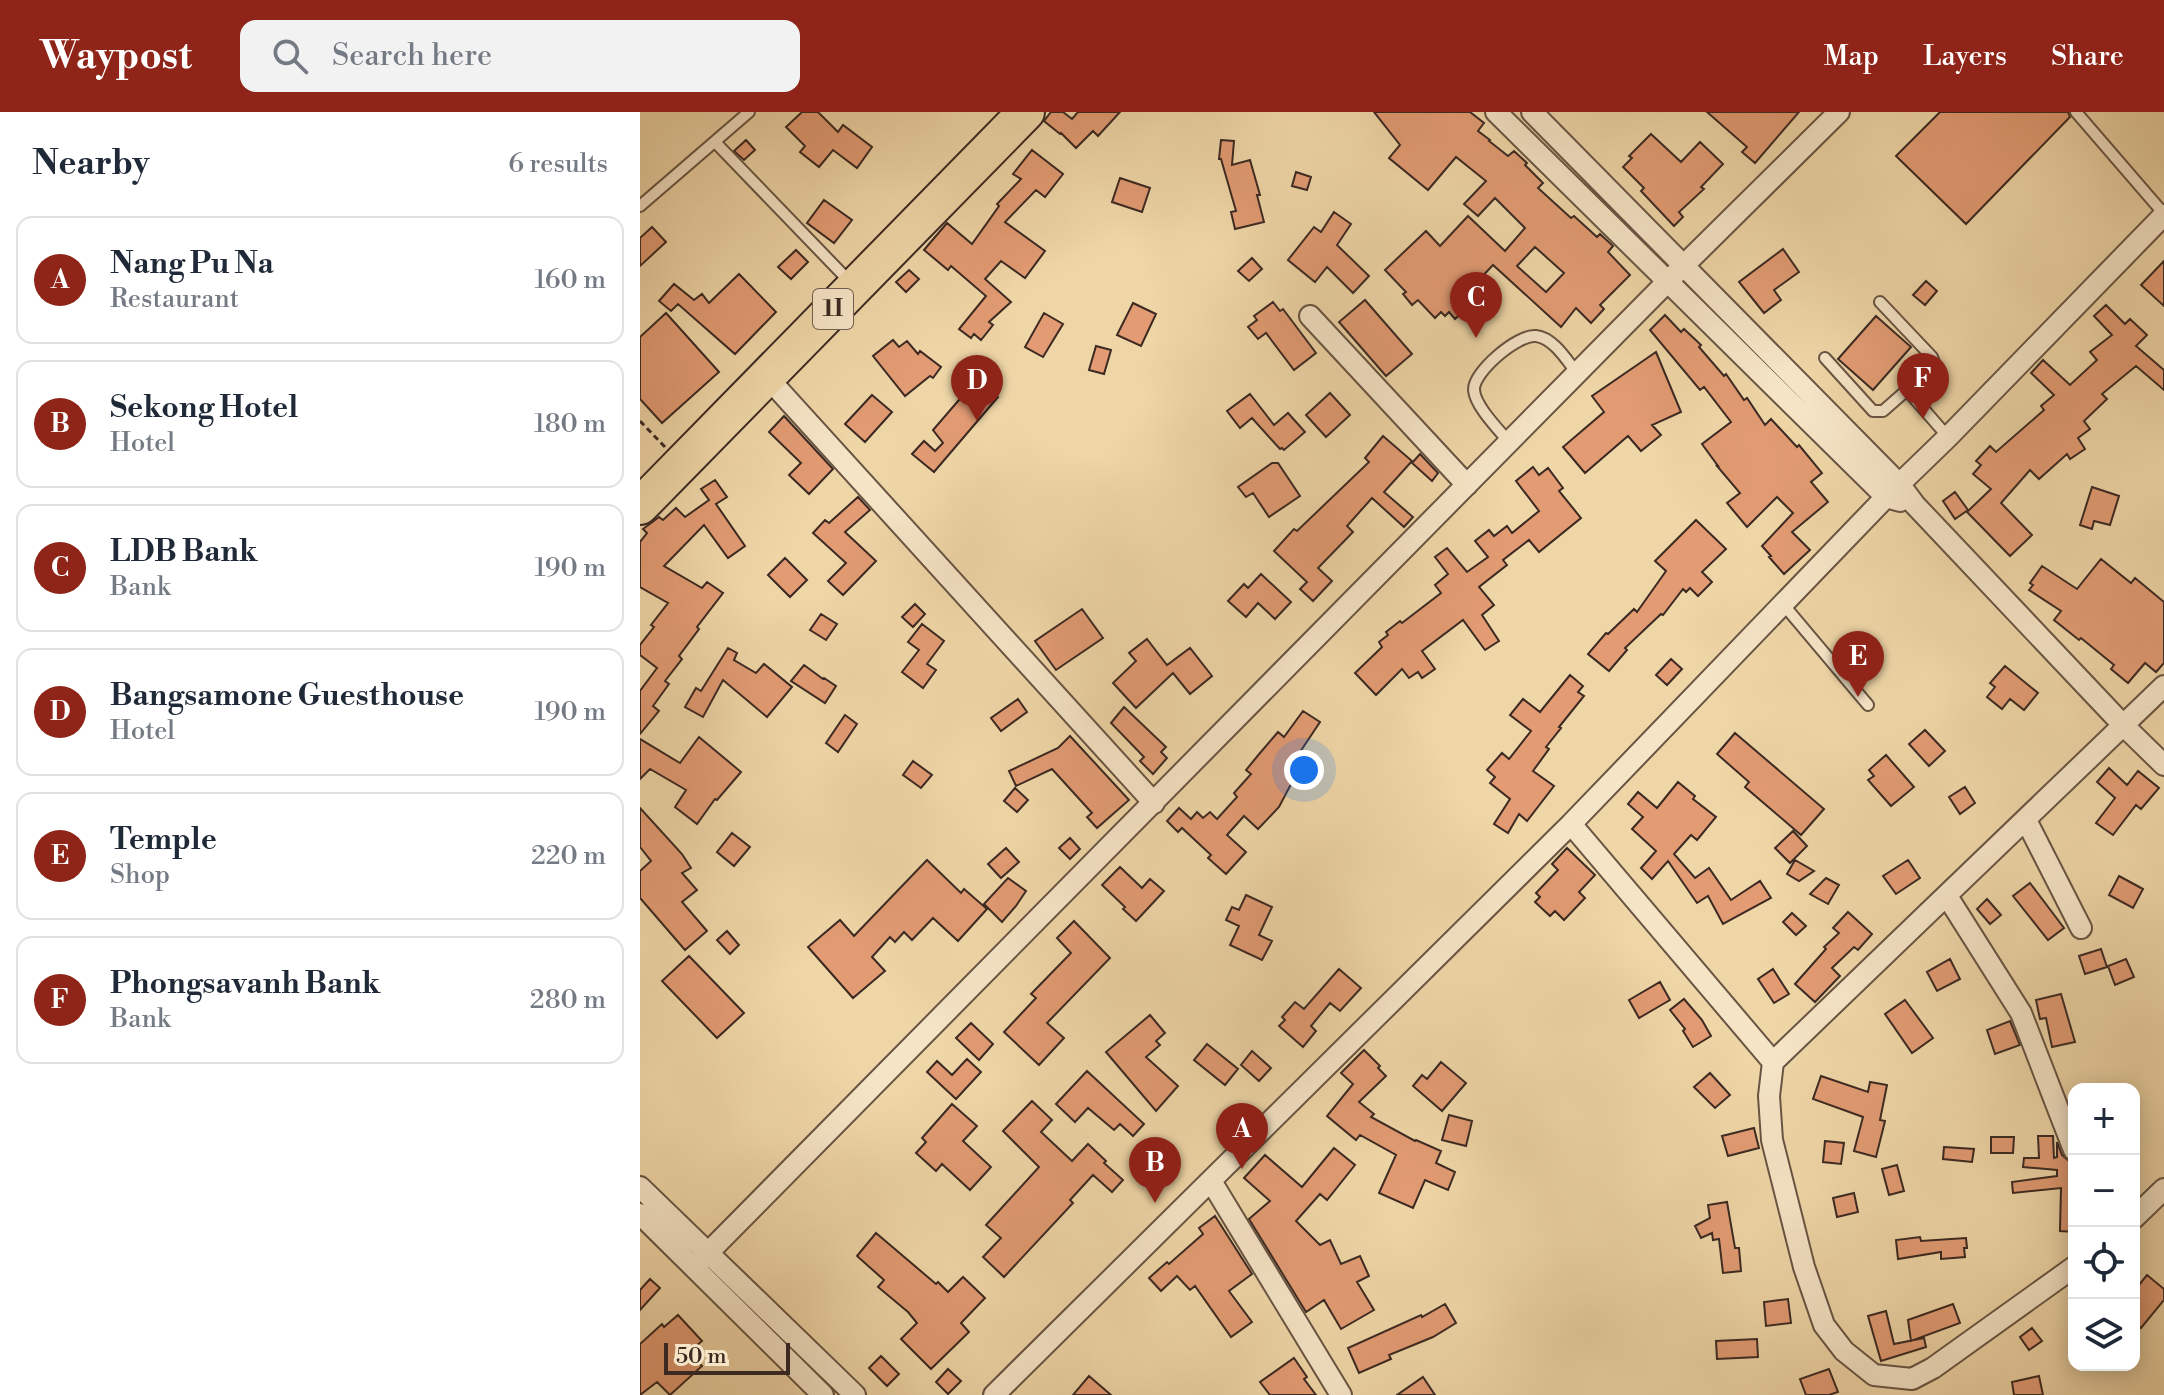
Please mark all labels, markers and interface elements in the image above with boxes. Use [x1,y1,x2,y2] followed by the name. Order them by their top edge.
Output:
[240,20,800,92] search box
[40,33,192,80] text: Waypost
[268,34,312,78] icon: search
[332,37,492,75] text: Search here
[1824,39,1879,74] text: Map
[1923,39,2007,74] text: Layers
[2051,39,2124,74] text: Share
[32,143,150,185] text: Nearby
[508,148,608,180] text: 6 results
[110,245,274,283] text: Nang Pu Na
[51,264,69,296] text: A
[535,264,606,296] text: 160 m
[1450,272,1502,338] pin: C
[110,283,239,315] text: Restaurant
[813,289,853,329] road number: 1I
[1897,353,1949,419] pin: F
[951,355,1003,421] pin: D
[110,389,298,427] text: Sekong Hotel
[50,408,70,440] text: B
[534,408,606,440] text: 180 m
[110,427,175,459] text: Hotel
[110,533,257,571] text: LDB Bank
[51,552,69,584] text: C
[535,552,606,584] text: 190 m
[110,571,171,603] text: Bank
[1832,631,1884,697] pin: E
[110,677,464,715] text: Bangsamone Guesthouse
[50,696,70,728] text: D
[535,696,606,728] text: 190 m
[110,715,175,747] text: Hotel
[1284,750,1324,790] your location
[110,821,217,859] text: Temple
[51,840,69,872] text: E
[531,840,606,872] text: 220 m
[110,859,170,891] text: Shop
[110,965,380,1003] text: Phongsavanh Bank
[51,984,69,1016] text: F
[530,984,606,1016] text: 280 m
[110,1003,171,1035] text: Bank
[2068,1083,2140,1371] map controls
[2068,1083,2140,1155] button: +
[1216,1103,1268,1169] pin: A
[1129,1137,1181,1203] pin: B
[2068,1155,2140,1227] button: −
[2068,1227,2140,1299] button: locate
[2068,1299,2140,1371] button: layers
[664,1339,790,1375] scale bar
[676,1343,727,1370] text: 50 m

